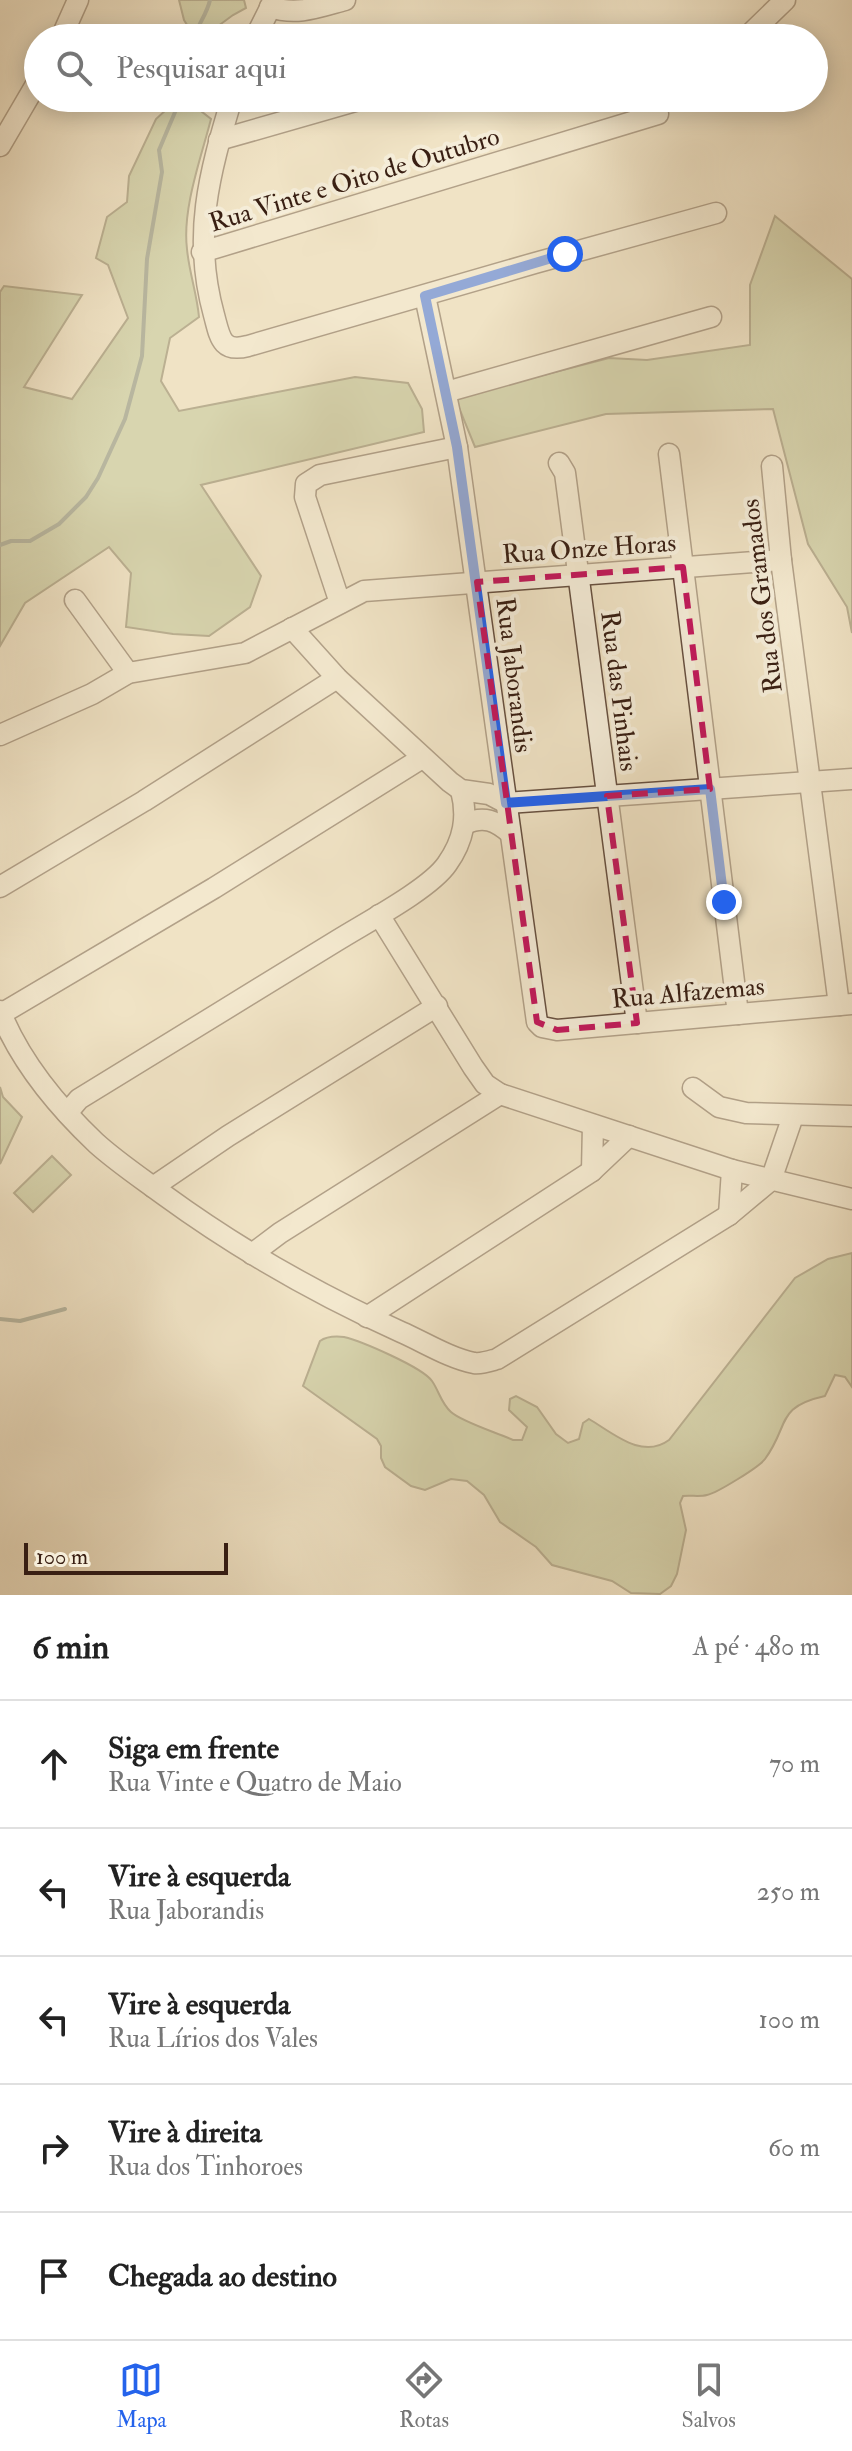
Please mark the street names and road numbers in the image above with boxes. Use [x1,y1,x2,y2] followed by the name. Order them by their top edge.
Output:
[205,121,503,239] street label: Rua Vinte e Oito de Outubro
[734,497,790,695] street label: Rua dos Gramados
[501,527,677,571] street label: Rua Onze Horas
[489,596,539,755] street label: Rua Jaborandis
[593,609,645,773] street label: Rua das Pinhais
[610,970,766,1016] street label: Rua Alfazemas

